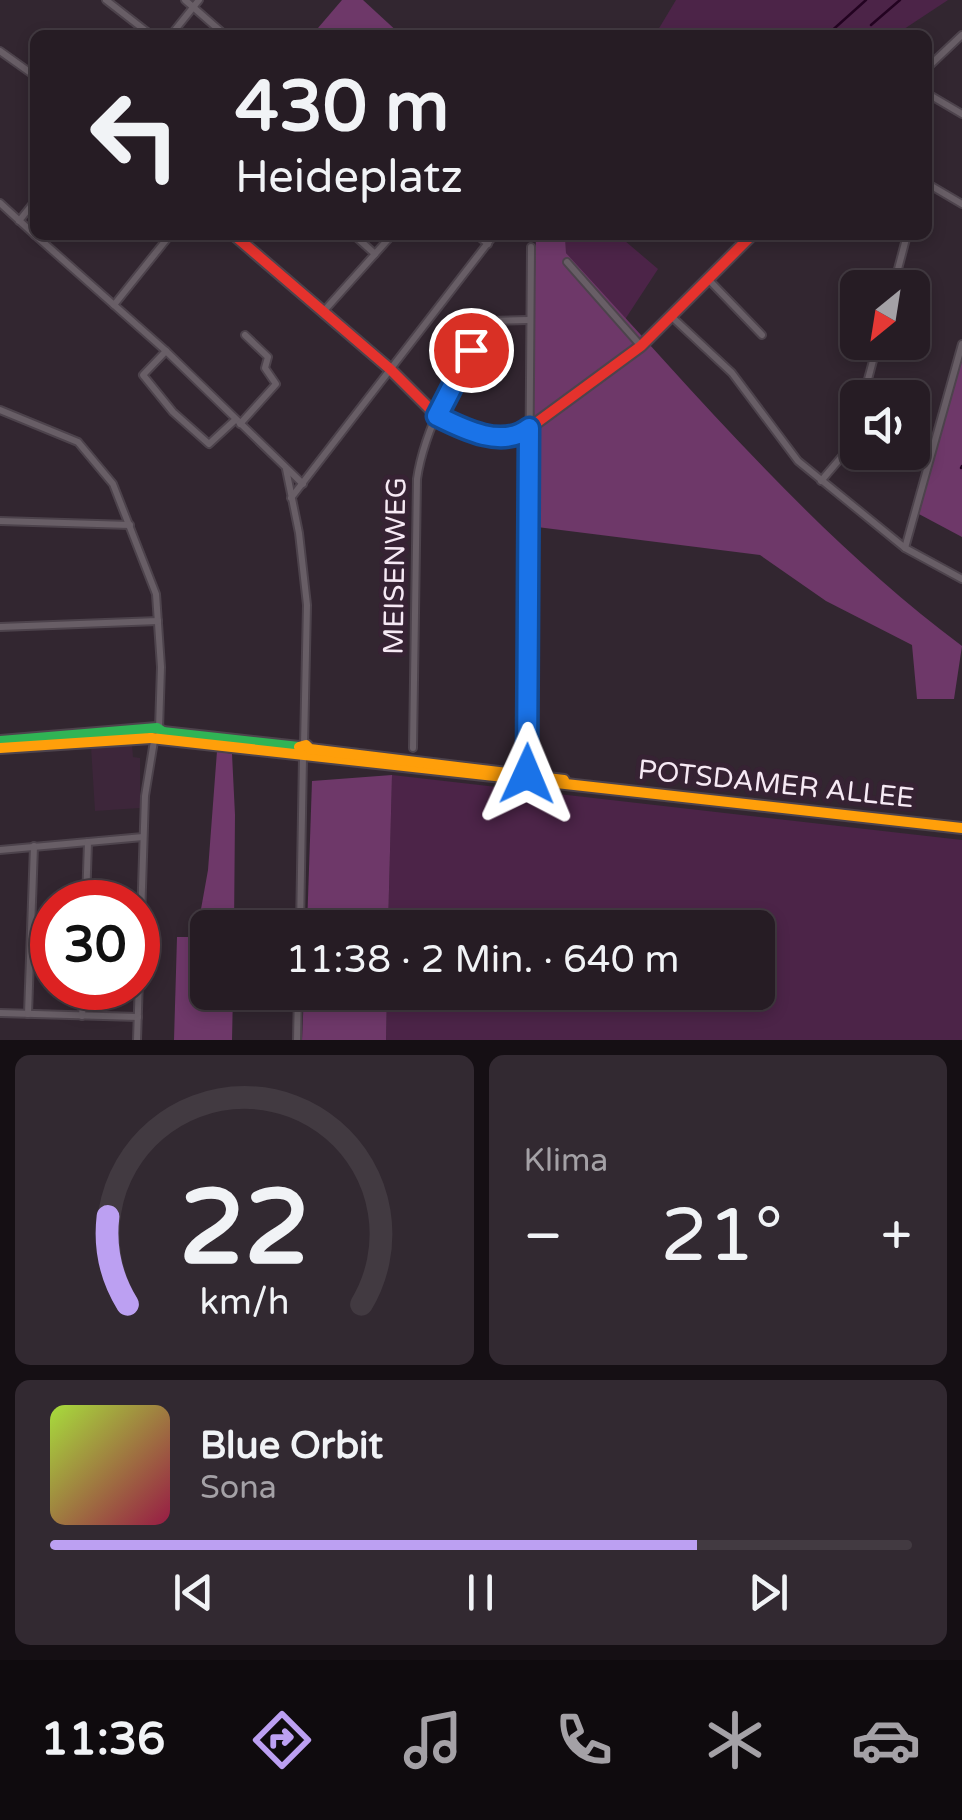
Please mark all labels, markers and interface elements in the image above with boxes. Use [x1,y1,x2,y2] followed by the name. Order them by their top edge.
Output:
[235,66,449,150] text: 430 m
[70,70,200,200] icon: left
[235,151,463,205] text: Heideplatz
[840,270,930,360] north arrow
[840,270,930,470] map controls
[429,308,514,393] pin
[444,323,499,378] icon: arrive
[840,380,930,470] button: sound
[376,477,414,655] street label: MEISENWEG
[475,722,579,826] position arrow
[636,753,916,815] street label: POTSDAMER ALLEE
[30,880,160,1010] speed limit sign: 30
[286,937,679,983] text: 11:38 · 2 Min. · 640 m
[524,1142,608,1180] text: Klima
[179,1167,310,1292] text: 22
[661,1191,783,1281] text: 21°
[524,1204,563,1270] text: −
[881,1204,912,1270] text: +
[199,1281,289,1324] text: km/h
[200,1423,383,1469] text: Blue Orbit
[200,1469,277,1507] text: Sona
[166,1565,221,1620] icon: previous
[453,1565,508,1620] icon: pause
[741,1565,796,1620] icon: next
[247,1705,317,1775] icon: directions
[398,1705,468,1775] icon: music
[549,1705,619,1775] icon: phone
[700,1705,770,1775] icon: climate
[851,1705,921,1775] icon: car
[41,1713,165,1767] text: 11:36

